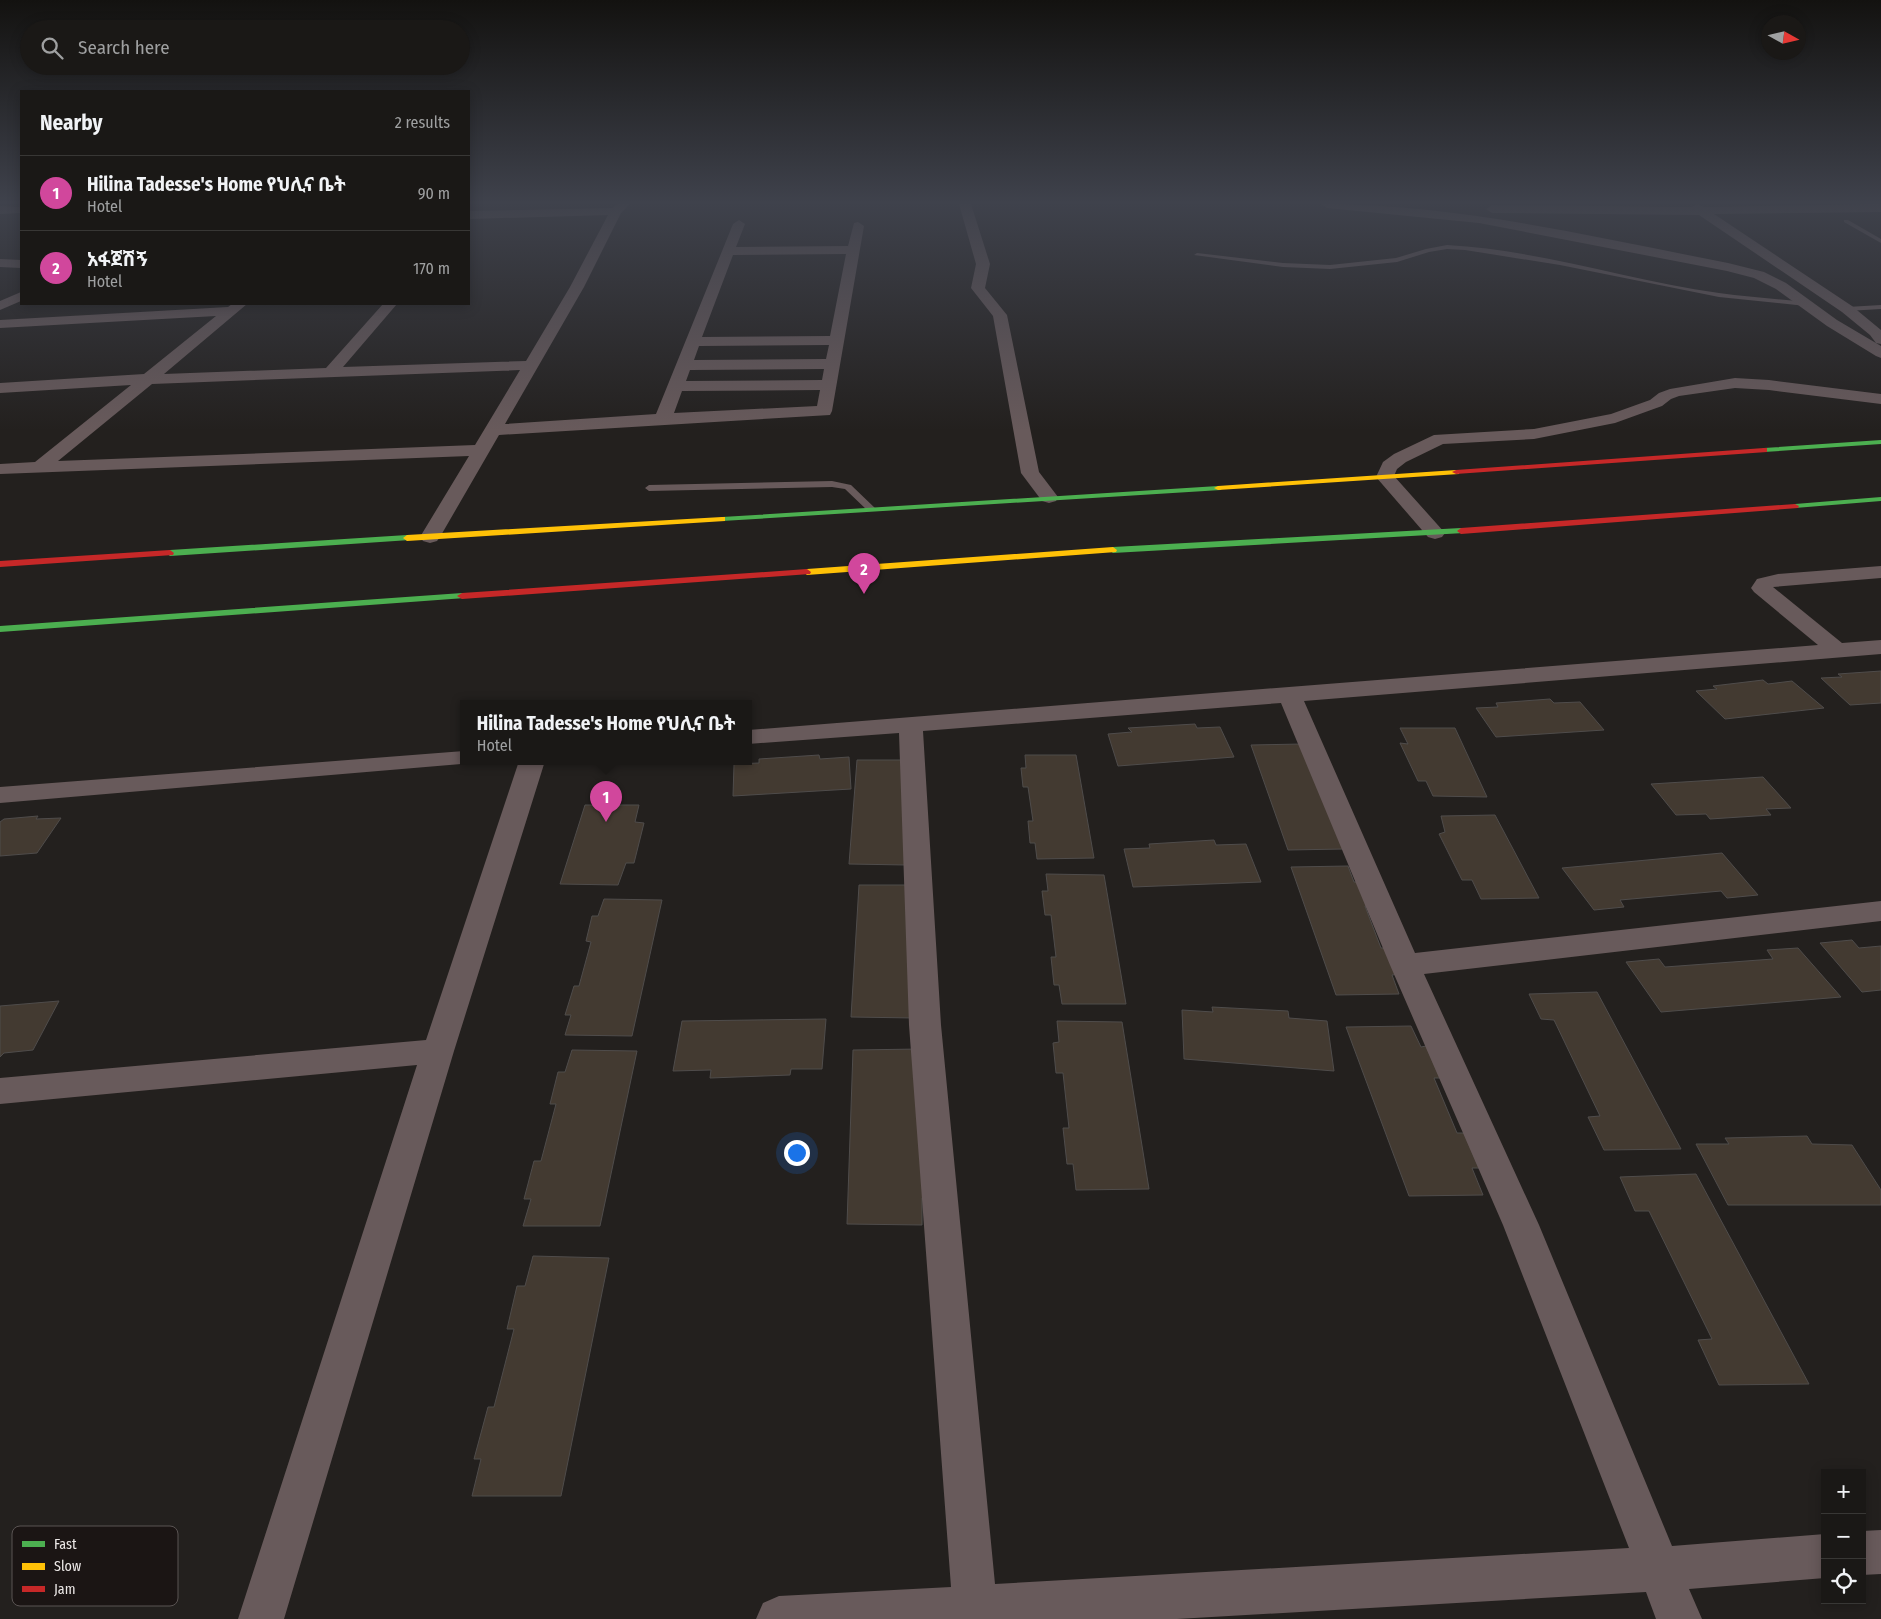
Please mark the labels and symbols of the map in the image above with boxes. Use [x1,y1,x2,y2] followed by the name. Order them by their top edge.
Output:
[1761,15,1806,60] north arrow
[848,553,880,594] pin: 2
[590,781,622,822] pin: 1
[784,1140,810,1166] your location
[12,1526,178,1606] legend
[54,1536,77,1553] text: Fast
[54,1558,81,1575] text: Slow
[54,1581,75,1598] text: Jam

